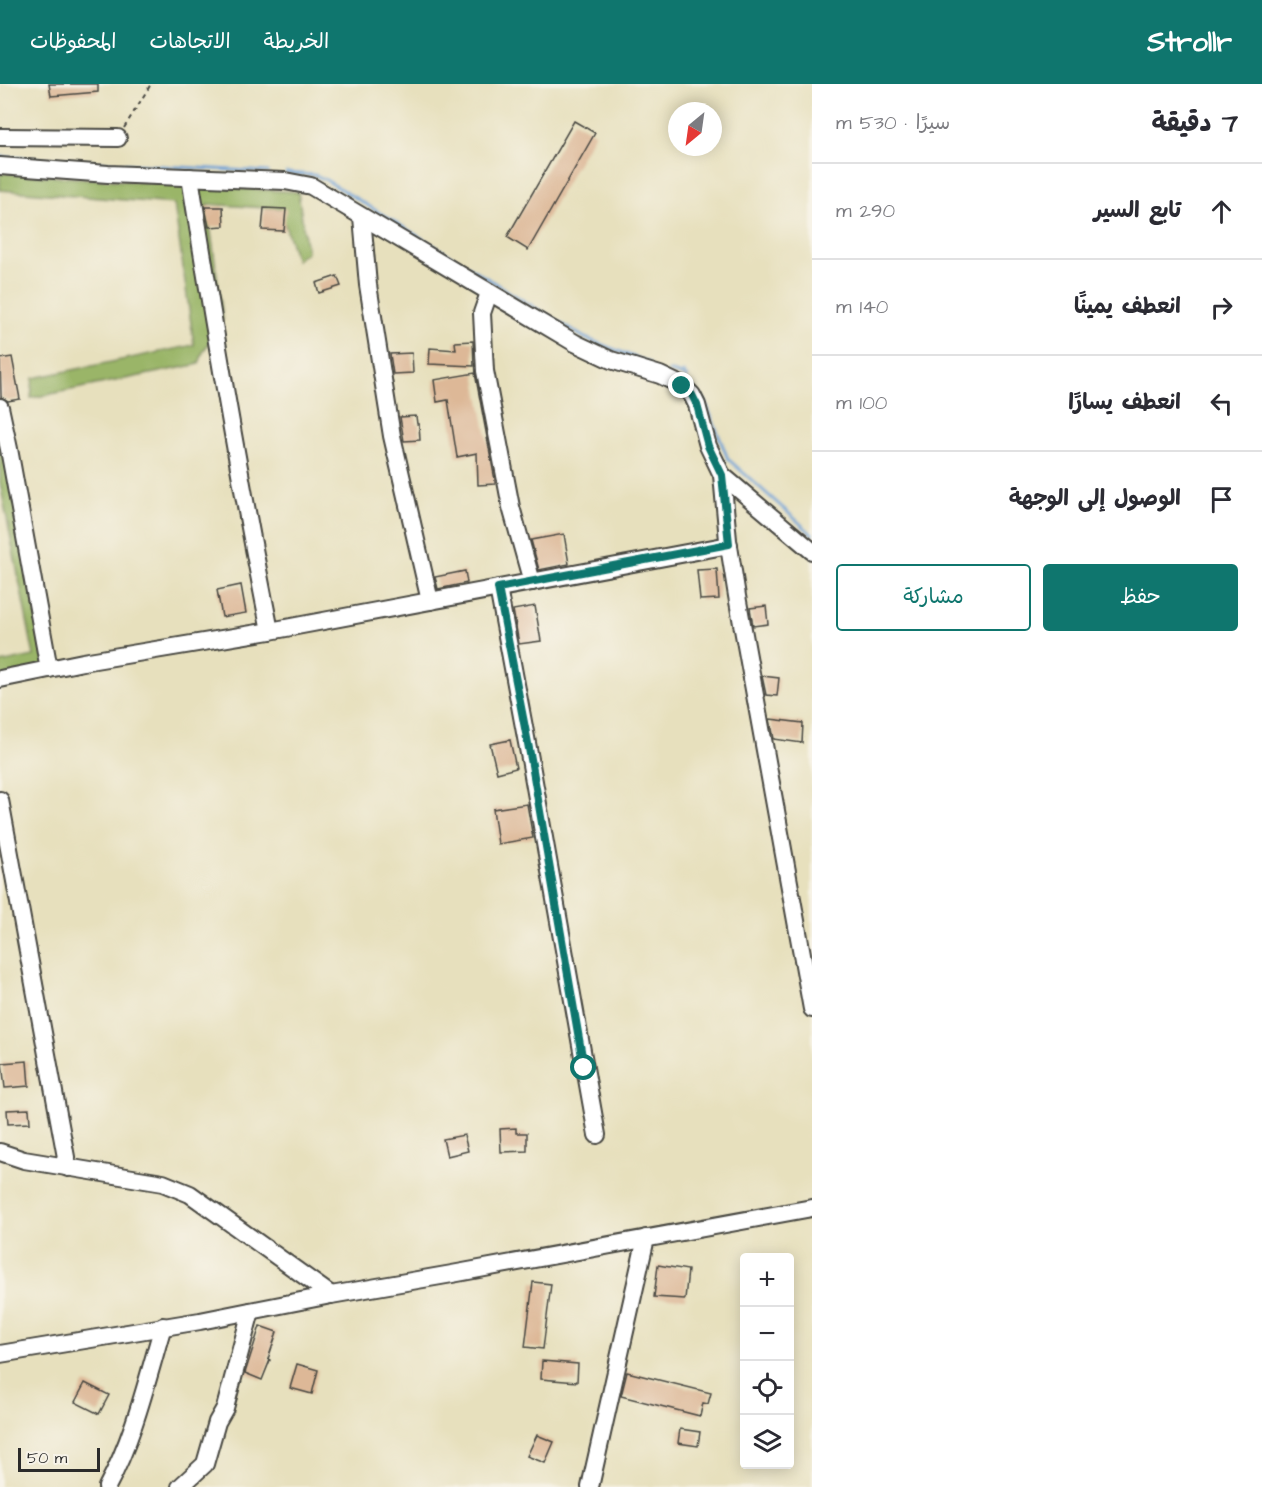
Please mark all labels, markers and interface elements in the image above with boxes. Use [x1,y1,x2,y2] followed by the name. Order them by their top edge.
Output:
[1147,23,1232,62] text: Strollr
[30,27,116,56] text: المحفوظات
[149,27,231,56] text: الاتجاهات
[264,27,329,56] text: الخريطة
[668,102,722,156] north arrow
[1152,105,1238,141] text: 7 دقيقة
[836,109,950,137] text: سيرًا · 530 m
[1094,195,1181,226] text: تابع السير
[1205,195,1238,228] icon: ahead
[836,197,895,225] text: 290 m
[1074,291,1181,322] text: انعطف يمينًا
[1205,291,1238,324] icon: right
[836,293,888,321] text: 140 m
[668,372,694,398] route end
[1068,387,1181,418] text: انعطف يسارًا
[1205,387,1238,420] icon: left
[836,389,887,417] text: 100 m
[1009,483,1181,514] text: الوصول إلى الوجهة
[1205,483,1238,516] icon: arrive
[836,564,1031,631] button: مشاركة
[1043,564,1238,631] button: حفظ
[570,1054,596,1080] route start
[740,1253,794,1469] map controls
[740,1253,794,1307] button: +
[740,1307,794,1361] button: −
[740,1361,794,1415] button: locate
[740,1415,794,1469] button: layers
[18,1445,100,1472] scale bar
[27,1447,67,1469] text: 50 m

